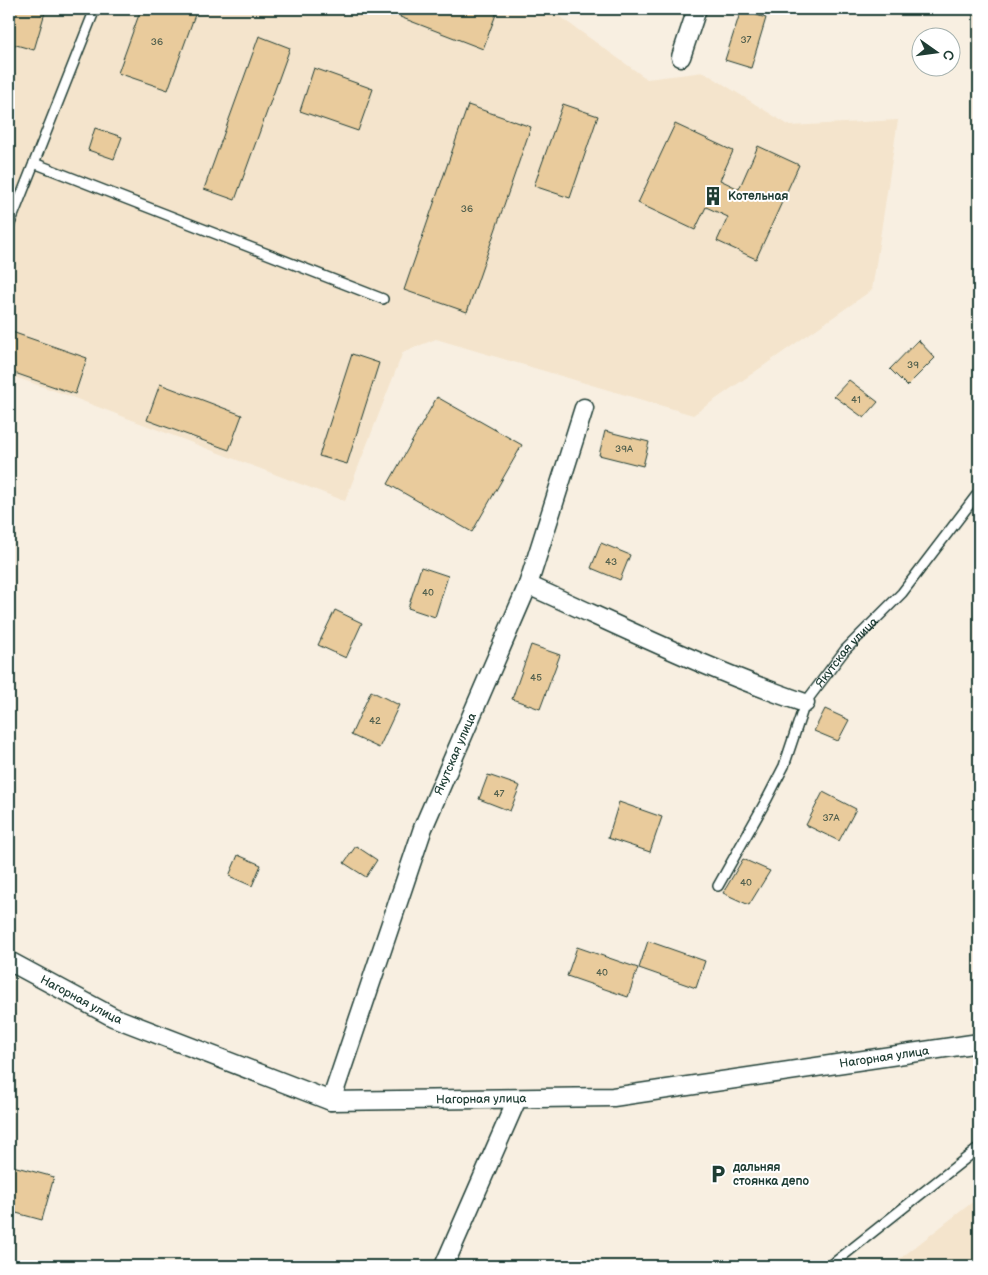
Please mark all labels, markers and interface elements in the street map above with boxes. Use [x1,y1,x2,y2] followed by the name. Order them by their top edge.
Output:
[910,28,960,78] north arrow
[740,34,752,46] house number: 37
[151,36,163,48] house number: 36
[939,48,958,62] text: С
[702,185,724,207] building icon: Котельная
[728,189,788,204] place label: Котельная
[461,203,473,215] house number: 36
[907,359,919,371] house number: 39
[851,394,861,406] house number: 41
[615,443,634,455] house number: 39А
[605,556,617,568] house number: 43
[422,587,434,599] house number: 40
[812,614,881,691] street label: Якутская улица
[530,672,542,684] house number: 45
[431,711,480,797] street label: Якутская улица
[369,715,381,727] house number: 42
[493,788,505,800] house number: 47
[822,812,840,824] house number: 37А
[740,877,752,889] house number: 40
[596,967,608,979] house number: 40
[38,972,124,1028] street label: Нагорная улица
[838,1043,930,1071] street label: Нагорная улица
[436,1091,527,1108] street label: Нагорная улица
[732,1160,809,1189] place label: дальняя стоянка депо
[707,1163,729,1185] parking icon: дальняя стоянка депо

